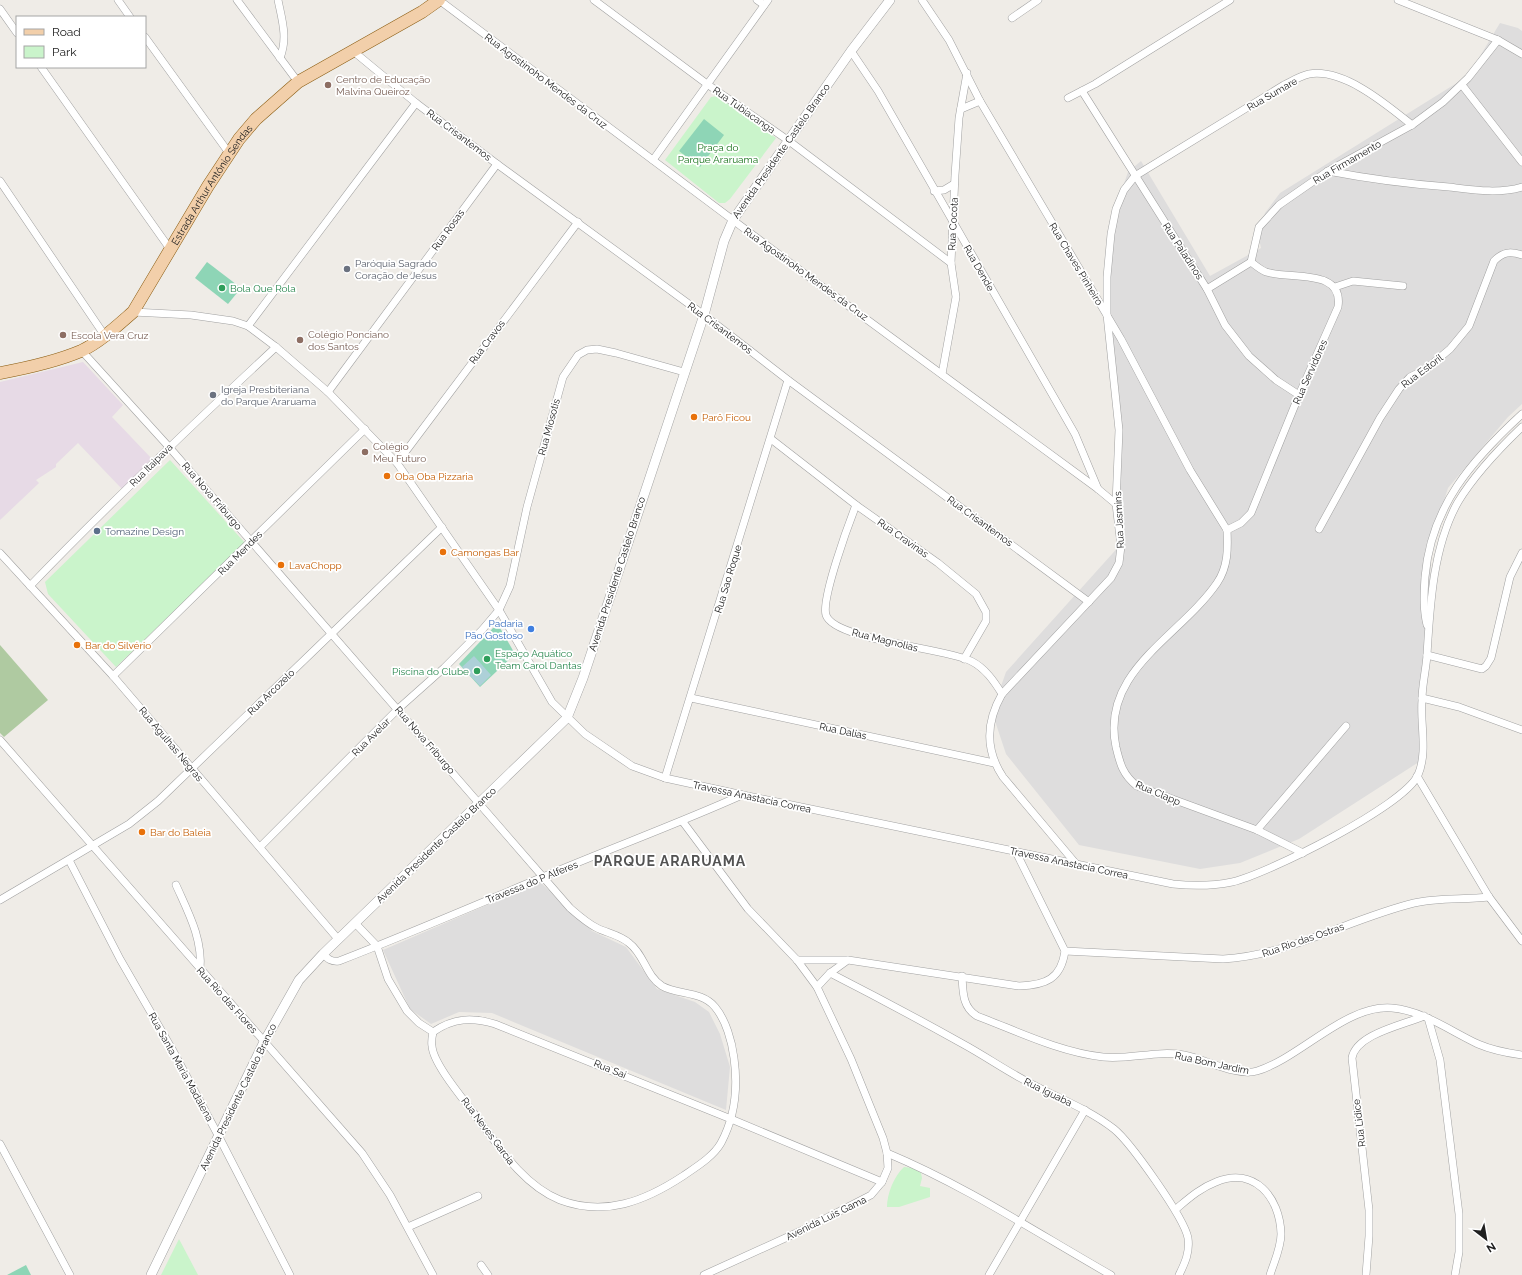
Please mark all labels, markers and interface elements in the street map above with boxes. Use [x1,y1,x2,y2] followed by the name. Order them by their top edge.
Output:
[16,16,146,68] legend
[52,25,81,39] text: Road
[483,31,610,131] street label: Rua Agostinoho Mendes da Cruz
[52,45,77,59] text: Park
[336,74,430,97] place label: Centro de Educação Malvina Queiroz
[1245,75,1299,113] street label: Rua Sumare
[323,80,333,90] marker: Centro de Educação Malvina Queiroz
[730,81,832,221] street label: Avenida Presidente Castelo Branco
[711,84,777,136] street label: Rua Tubiacanga
[424,107,494,163] street label: Rua Crisantemos
[169,122,254,247] street label: Estrada Arthur Antônio Sendas
[1311,138,1383,186] street label: Rua Firmamento
[678,142,758,165] park label: Praça do Parque Araruama
[946,197,960,251] street label: Rua Cocota
[429,207,467,253] street label: Rua Rosas
[1047,221,1105,307] street label: Rua Chaves Pinheiro
[1161,221,1205,281] street label: Rua Paladinos
[742,225,870,323] street label: Rua Agostinoho Mendes da Cruz
[961,243,997,293] street label: Rua Dende
[355,258,437,281] place label: Paróquia Sagrado Coração de Jesus
[342,264,352,274] marker: Paróquia Sagrado Coração de Jesus
[217,283,227,293] marker: Bola Que Rola
[230,283,296,294] place label: Bola Que Rola
[685,300,755,356] street label: Rua Crisantemos
[467,318,507,366] street label: Rua Cravos
[308,329,389,352] place label: Colégio Ponciano dos Santos
[58,330,68,340] marker: Escola Vera Cruz
[71,330,148,341] place label: Escola Vera Cruz
[295,335,305,345] marker: Colégio Ponciano dos Santos
[1291,338,1329,406] street label: Rua Servidores
[1399,352,1445,390] street label: Rua Estoril
[221,384,316,407] place label: Igreja Presbiteriana do Parque Araruama
[208,390,218,400] marker: Igreja Presbiteriana do Parque Araruama
[536,397,562,457] street label: Rua Miosotis
[689,412,699,422] marker: Parô Ficou
[702,412,751,423] place label: Parô Ficou
[127,441,175,489] street label: Rua Itaipava
[373,441,426,464] place label: Colégio Meu Futuro
[360,447,370,457] marker: Colégio Meu Futuro
[180,460,244,532] street label: Rua Nova Friburgo
[382,471,392,481] marker: Oba Oba Pizzaria
[395,471,473,482] place label: Oba Oba Pizzaria
[1112,491,1126,549] street label: Rua Jasmins
[945,494,1015,549] street label: Rua Crisantemos
[587,495,647,653] street label: Avenida Presidente Castelo Branco
[875,516,931,560] street label: Rua Cravinas
[92,526,102,536] marker: Tomazine Design
[105,526,184,537] place label: Tomazine Design
[216,529,264,577] street label: Rua Mendes
[712,543,744,614] street label: Rua Sao Roque
[438,547,448,557] marker: Camongas Bar
[451,547,519,558] place label: Camongas Bar
[276,560,286,570] marker: LavaChopp
[289,560,342,571] place label: LavaChopp
[465,618,523,641] place label: Padaria Pão Gostoso
[526,624,536,634] marker: Padaria Pão Gostoso
[851,626,919,654] street label: Rua Magnolias
[72,640,82,650] marker: Bar do Silvério
[85,640,151,651] place label: Bar do Silvério
[495,648,582,671] place label: Espaço Aquático Team Carol Dantas
[482,654,492,664] marker: Espaço Aquático Team Carol Dantas
[392,666,469,677] place label: Piscina do Clube
[472,666,482,676] marker: Piscina do Clube
[245,667,297,717] street label: Rua Arcozelo
[393,704,457,776] street label: Rua Nova Friburgo
[137,705,205,784] street label: Rua Agulhas Negras
[350,715,393,758] street label: Rua Avelar
[818,721,868,741] street label: Rua Dalias
[692,779,812,815] street label: Travessa Anastacia Correa
[1134,779,1182,807] street label: Rua Clapp
[374,785,498,905] street label: Avenida Presidente Castelo Branco
[137,827,147,837] marker: Bar do Baleia
[150,827,211,838] place label: Bar do Baleia
[1009,845,1129,881] street label: Travessa Anastacia Correa
[594,853,746,869] district label: PARQUE ARARUAMA
[484,858,580,905] street label: Travessa do P Alferes
[1261,921,1346,959] street label: Rua Rio das Ostras
[194,965,260,1035] street label: Rua Rio das Flores
[146,1011,216,1123] street label: Rua Santa Maria Madalena
[198,1022,278,1172] street label: Avenida Presidente Castelo Branco
[1174,1050,1250,1076] street label: Rua Bom Jardim
[592,1058,628,1080] street label: Rua Sai
[1022,1076,1074,1108] street label: Rua Iguaba
[459,1095,517,1167] street label: Rua Neves Garcia
[1351,1098,1367,1148] street label: Rua Lidice
[784,1194,868,1242] street label: Avenida Luis Gama
[1466,1219,1506,1259] north arrow
[1484,1239,1498,1255] text: N

